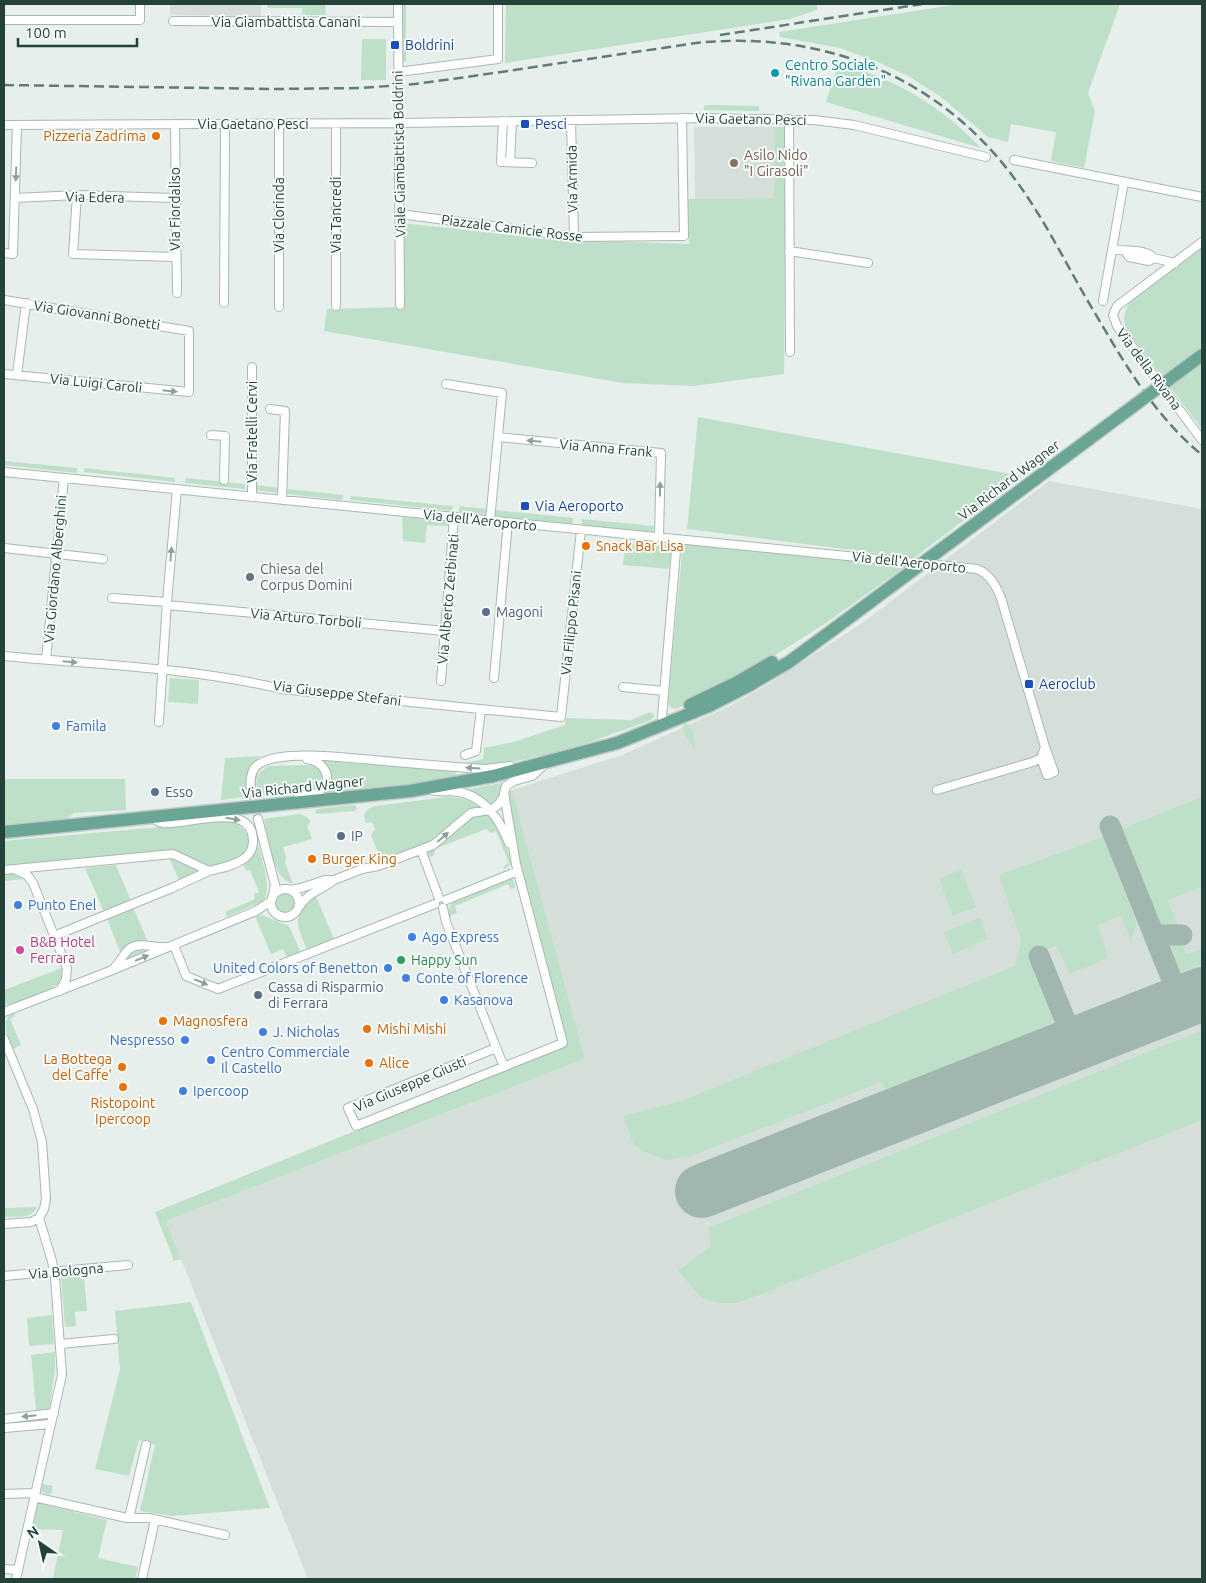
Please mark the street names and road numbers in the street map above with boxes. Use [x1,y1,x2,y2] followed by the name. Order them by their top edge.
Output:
[211,14,361,30] street label: Via Giambattista Canani
[390,70,408,238] street label: Viale Giambattista Boldrini
[695,110,807,128] street label: Via Gaetano Pesci
[197,116,309,132] street label: Via Gaetano Pesci
[563,145,581,213] street label: Via Armida
[167,167,183,251] street label: Via Fiordaliso
[271,177,287,253] street label: Via Clorinda
[328,177,344,253] street label: Via Tancredi
[65,188,125,206] street label: Via Edera
[440,211,584,245] street label: Piazzale Camicie Rosse
[33,297,161,333] street label: Via Giovanni Bonetti
[1113,325,1185,413] street label: Via della Rivana
[49,370,143,396] street label: Via Luigi Caroli
[244,381,260,483] street label: Via Fratelli Cervi
[559,436,653,460] street label: Via Anna Frank
[955,436,1063,523] street label: Via Richard Wagner
[41,494,69,644] street label: Via Giordano Alberghini
[422,506,538,534] street label: Via dell'Aeroporto
[434,533,462,665] street label: Via Alberto Zerbinati
[851,548,967,576] street label: Via dell'Aeroporto
[558,570,584,676] street label: Via Filippo Pisani
[250,605,362,631] street label: Via Arturo Torboli
[272,677,402,709] street label: Via Giuseppe Stefani
[241,773,365,801] street label: Via Richard Wagner
[351,1053,469,1115] street label: Via Giuseppe Giusti
[28,1260,104,1282] street label: Via Bologna

